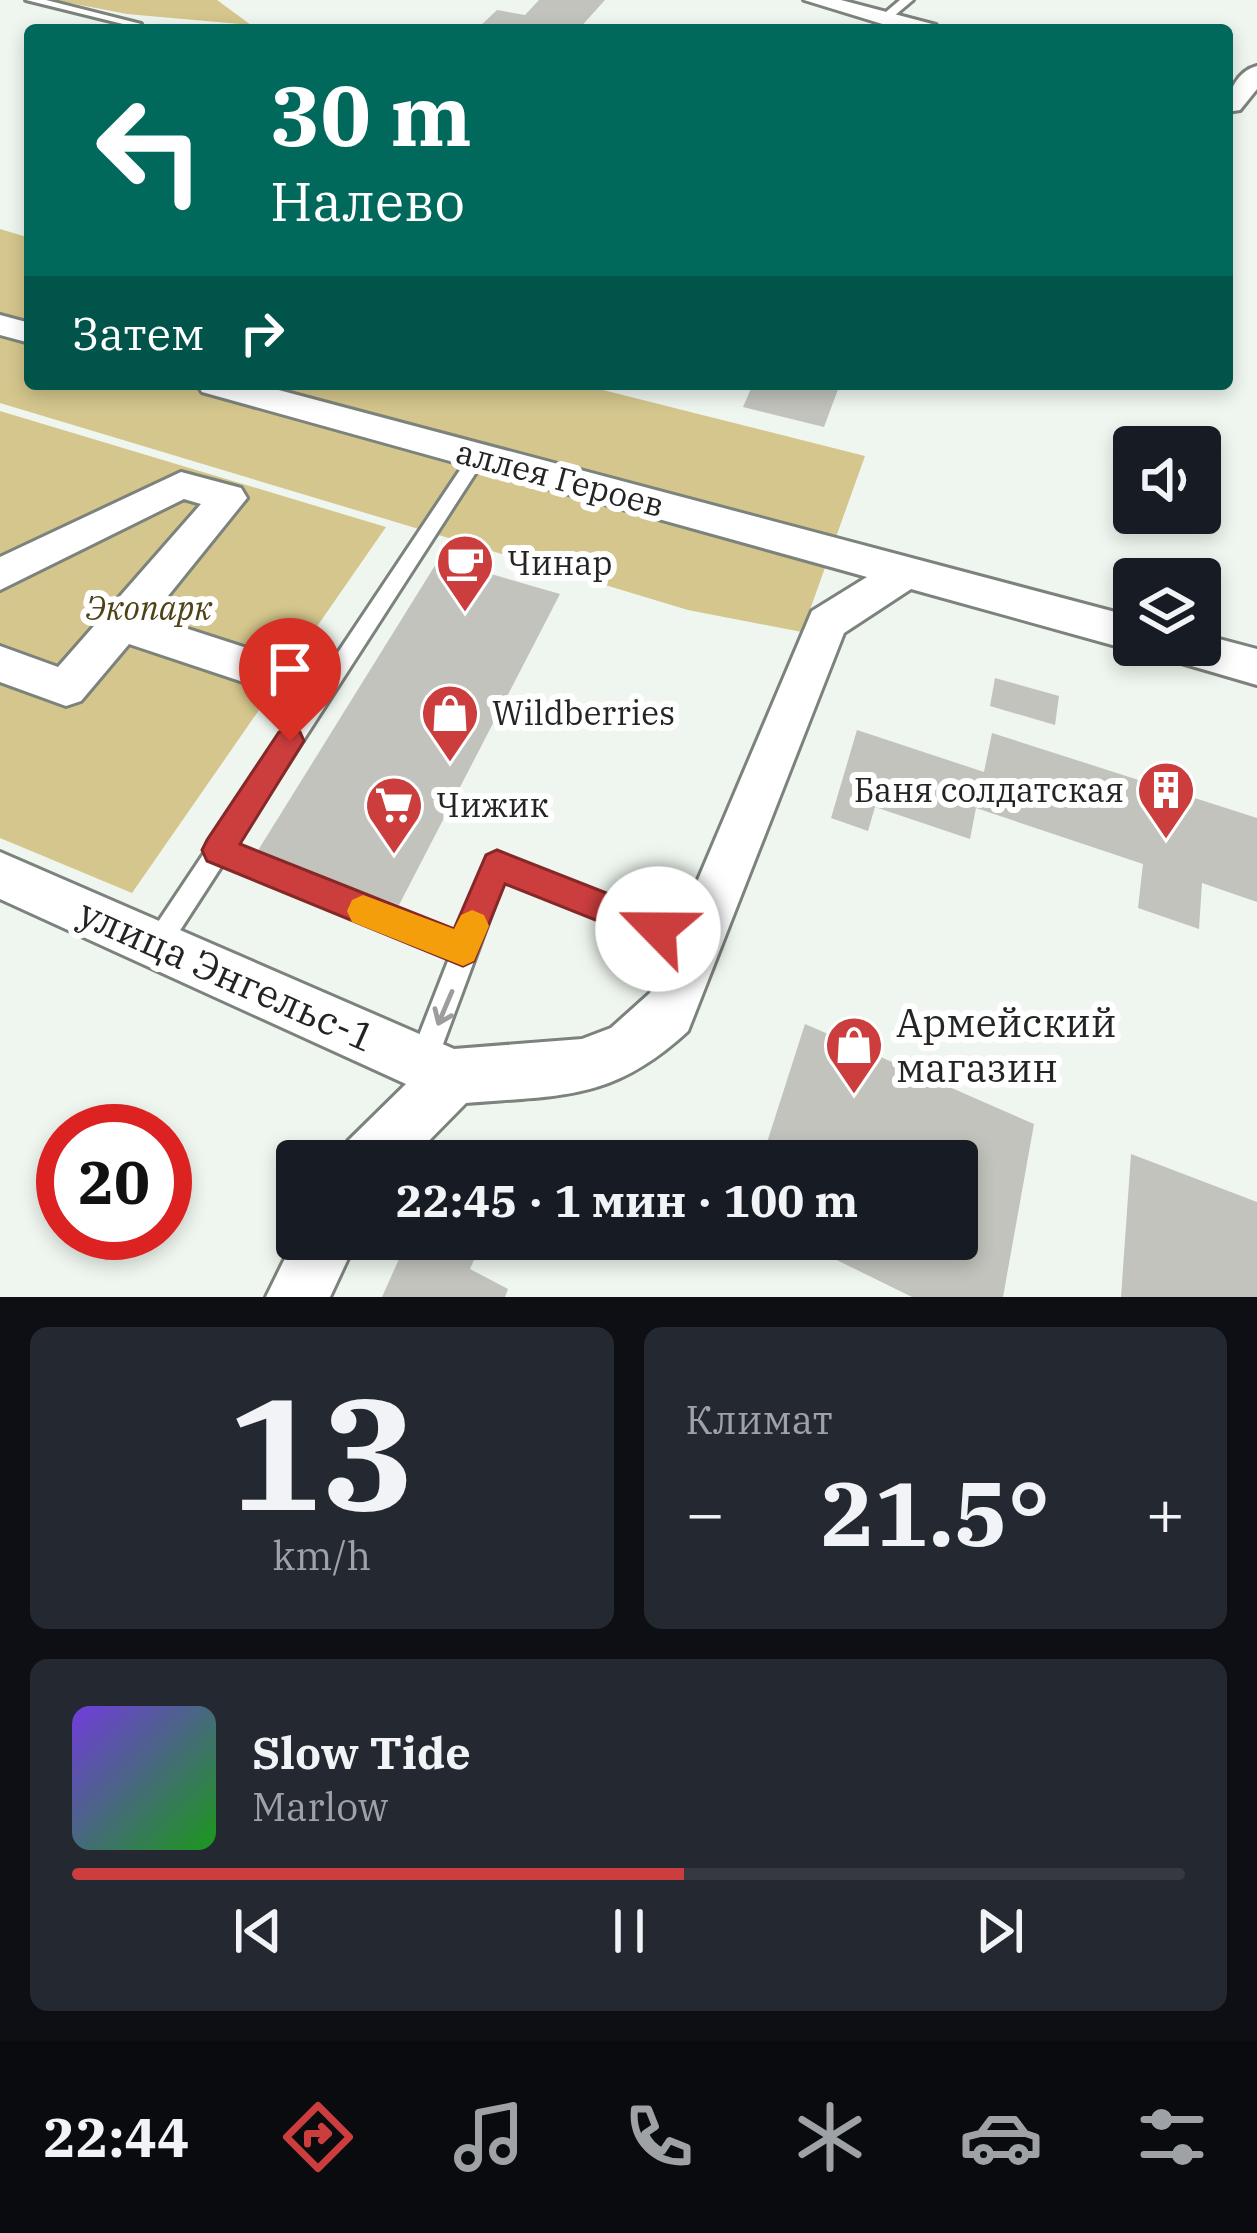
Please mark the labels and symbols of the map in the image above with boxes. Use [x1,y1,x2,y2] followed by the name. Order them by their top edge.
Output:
[452,429,669,526] street label: аллея Героев
[434,532,496,614] cafe icon: Чинар
[507,541,613,584] place label: Чинар
[86,586,213,629] park label: Экопарк
[239,618,341,741] pin
[419,682,481,764] shop icon: Wildberries
[492,691,675,734] place label: Wildberries
[1135,759,1197,841] building icon: Баня солдатская
[854,768,1124,811] place label: Баня солдатская
[363,774,425,856] supermarket icon: Чижик
[436,783,549,826] place label: Чижик
[595,866,721,992] position arrow
[71,886,383,1063] street label: улица Энгельс-1
[433,989,454,1026] one-way arrow
[896,997,1117,1093] place label: Армейский магазин
[823,1014,885,1096] shop icon: Армейский магазин
[36,1104,192,1260] speed limit sign: 20

